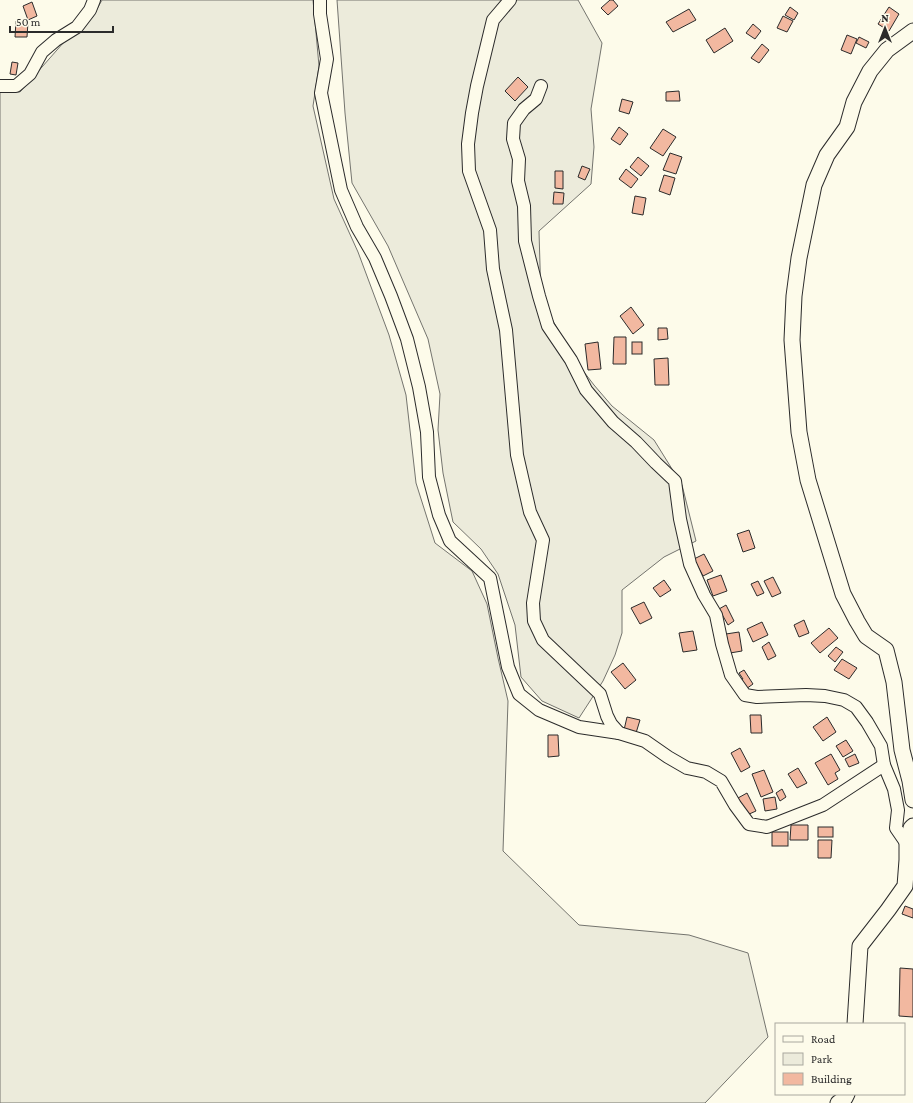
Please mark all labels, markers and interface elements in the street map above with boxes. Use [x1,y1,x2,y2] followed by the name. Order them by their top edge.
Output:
[10,8,113,34] scale bar
[865,8,905,48] north arrow
[881,12,889,24] text: N
[16,15,41,29] text: 50 m
[775,1023,905,1095] legend
[811,1032,836,1046] text: Road
[811,1052,833,1066] text: Park
[811,1072,852,1086] text: Building

